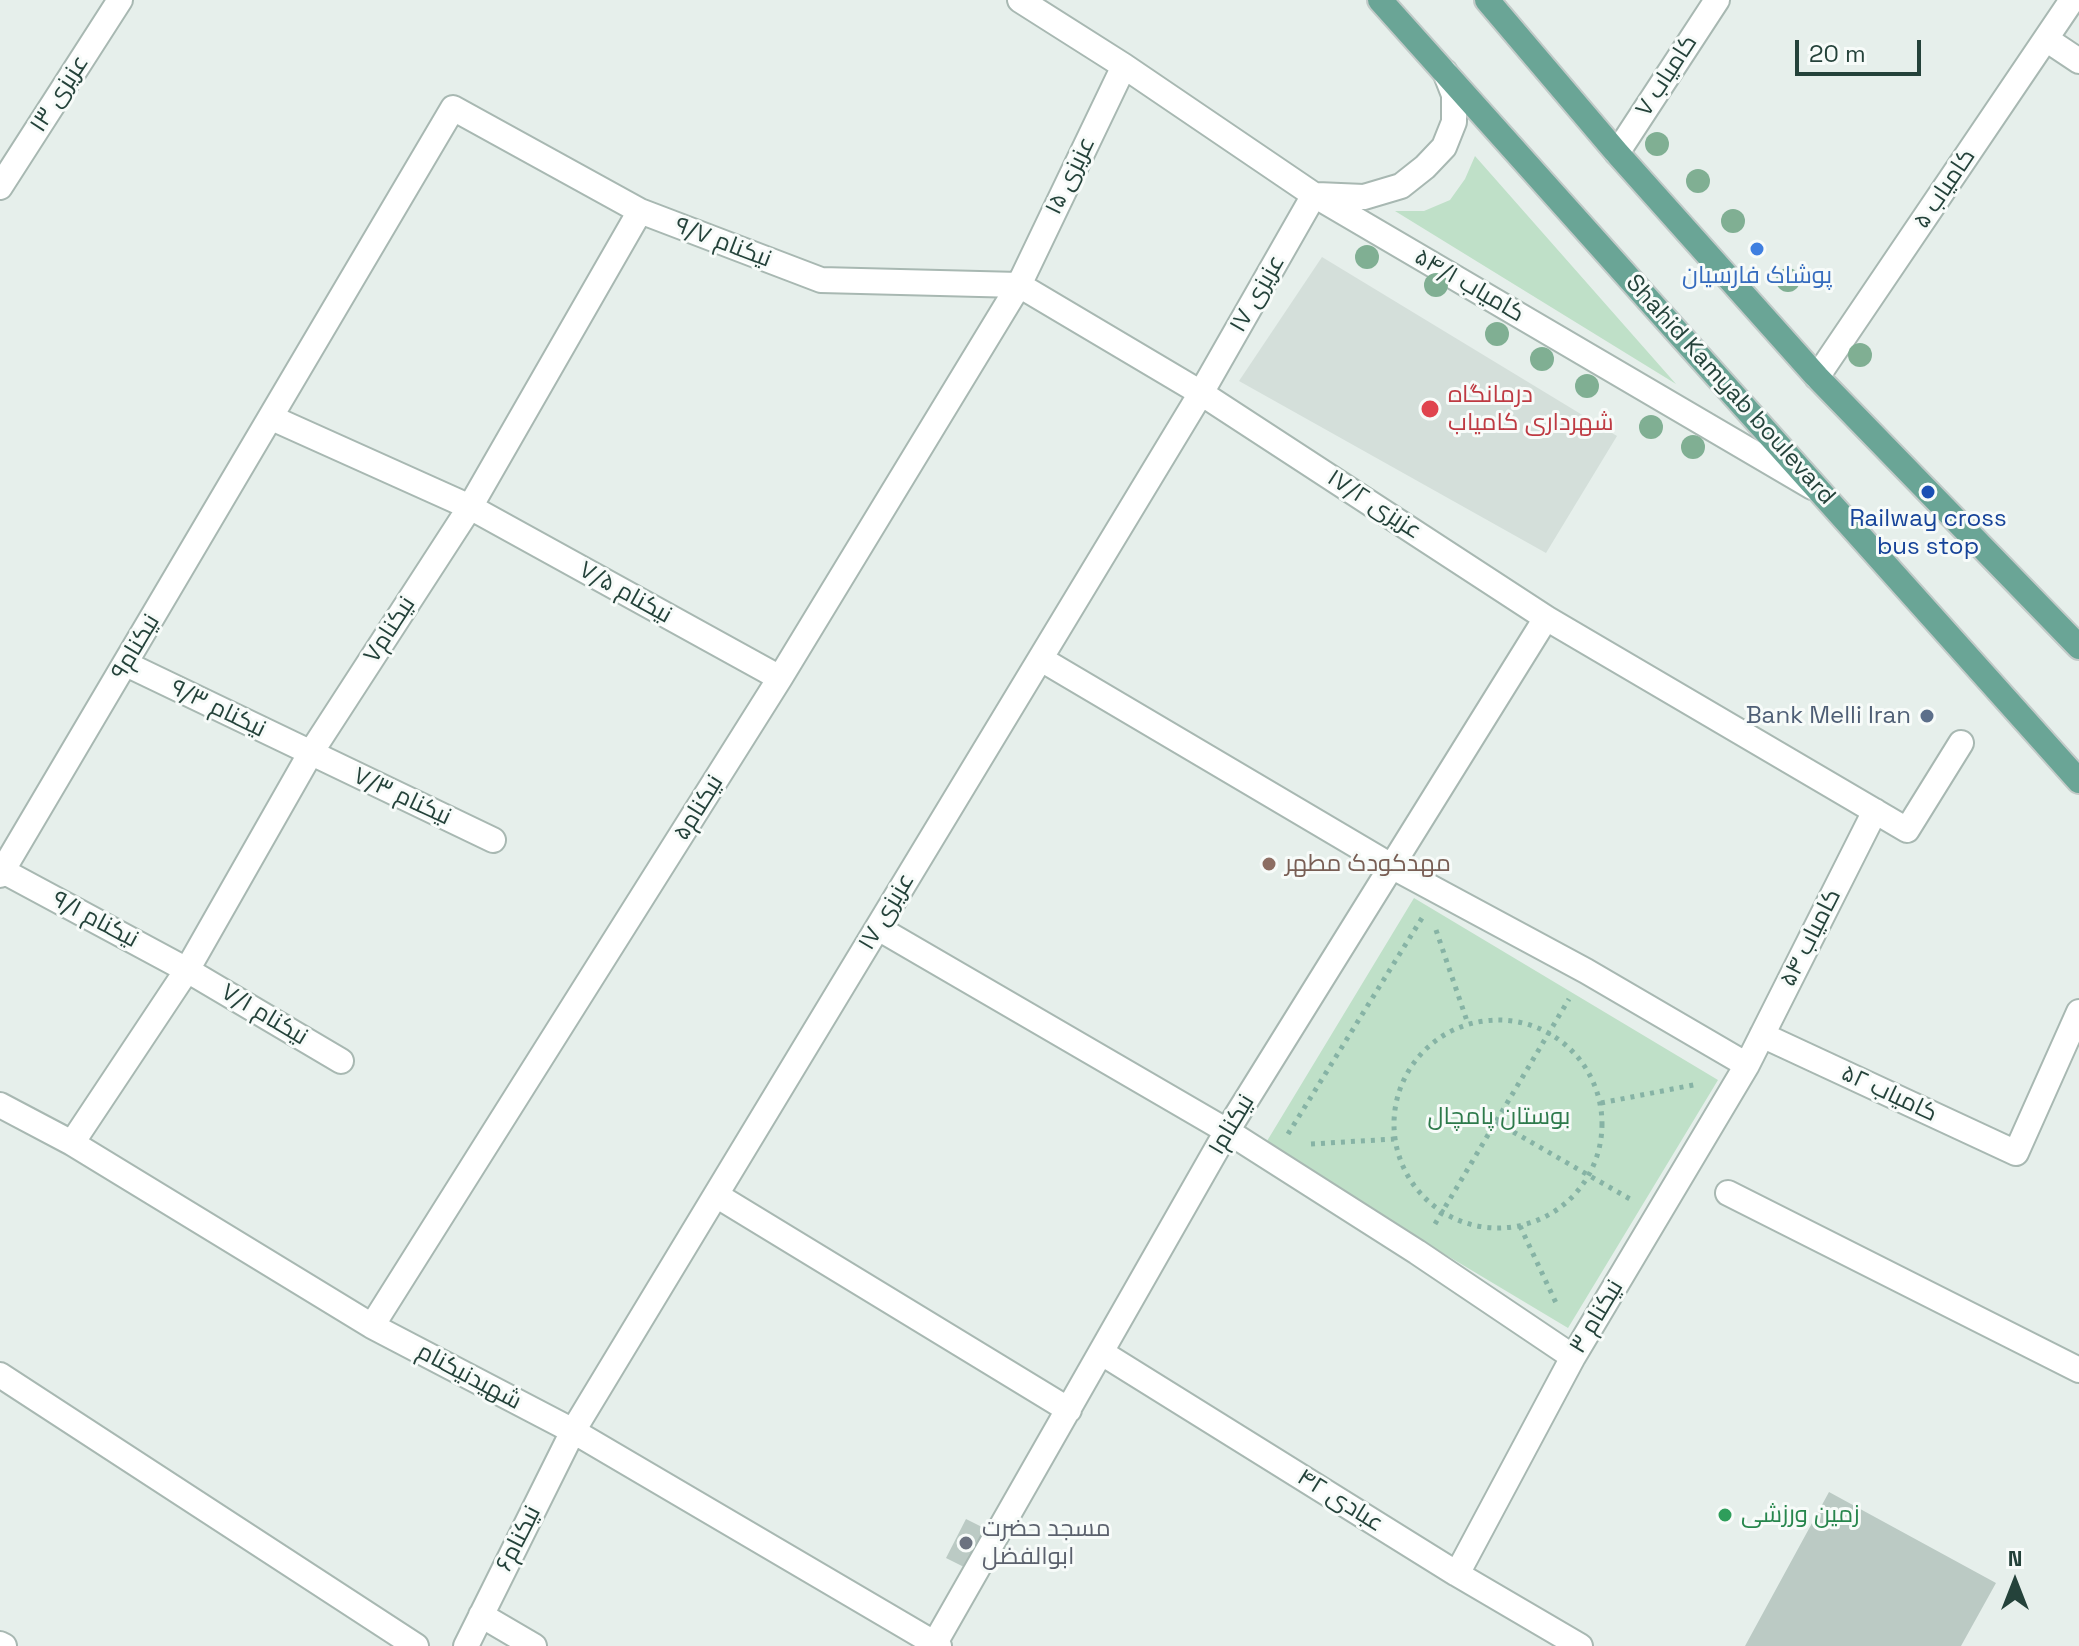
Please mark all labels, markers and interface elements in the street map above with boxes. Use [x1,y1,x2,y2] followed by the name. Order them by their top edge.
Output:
[1799,24,1925,74] scale bar
[1630,30,1704,122] street label: کامیاب ۷
[1809,38,1866,69] text: 20 m
[24,50,96,138] street label: عزیزی ۱۳
[1040,132,1102,220] street label: عزیزی ۱۵
[1908,144,1982,234] street label: کامیاب ۵
[671,211,775,275] street label: نیکنام ۹/۷
[1748,240,1766,258] marker: پوشاک فارسیان
[1409,243,1529,329] street label: کامیاب ۵۴/۱
[1224,250,1292,338] street label: عزیزی ۱۷
[1682,262,1832,290] place label: پوشاک فارسیان
[1619,269,1841,511] street label: Shahid Kamyab boulevard
[1448,381,1614,437] place label: درمانگاه شهرداری کامیاب
[1419,398,1441,420] marker: درمانگاه شهرداری کامیاب
[1321,464,1427,546] street label: عزیزی ۱۷/۲
[1919,483,1937,501] marker: Railway cross bus stop
[1849,505,2007,561] place label: Railway cross bus stop
[574,556,676,630] street label: نیکنام ۷/۵
[358,591,422,669] street label: نیکنام۷
[105,609,167,685] street label: نیکنام۹
[166,674,270,744] street label: نیکنام ۹/۳
[1746,702,1911,730] place label: Bank Melli Iran
[1918,707,1936,725] marker: Bank Melli Iran
[348,762,456,832] street label: نیکنام ۷/۳
[668,770,730,846] street label: نیکنام۵
[1285,850,1451,878] place label: مهدکودک مطهر
[1260,855,1278,873] marker: مهدکودک مطهر
[853,868,921,956] street label: عزیزی ۱۷
[1774,884,1848,992] street label: کامیاب ۵۴
[47,885,143,955] street label: نیکنام ۹/۱
[216,978,312,1052] street label: نیکنام ۷/۱
[1836,1059,1942,1129] street label: کامیاب ۵۲
[1203,1089,1261,1161] street label: نیکنام۱
[1428,1103,1570,1131] park label: بوستان پامچال
[1564,1275,1630,1359] street label: نیکنام ۳
[412,1338,526,1416] street label: شهیدنیکنام
[1292,1463,1388,1539] street label: عبادی ۴۲
[490,1501,548,1577] street label: نیکنام۶
[1741,1501,1859,1529] place label: زمین ورزشی
[1716,1506,1734,1524] marker: زمین ورزشی
[982,1515,1111,1571] place label: مسجد حضرت ابوالفضل
[957,1534,975,1552] marker: مسجد حضرت ابوالفضل
[1975,1542,2055,1622] north arrow
[2008,1544,2022,1572] text: N

